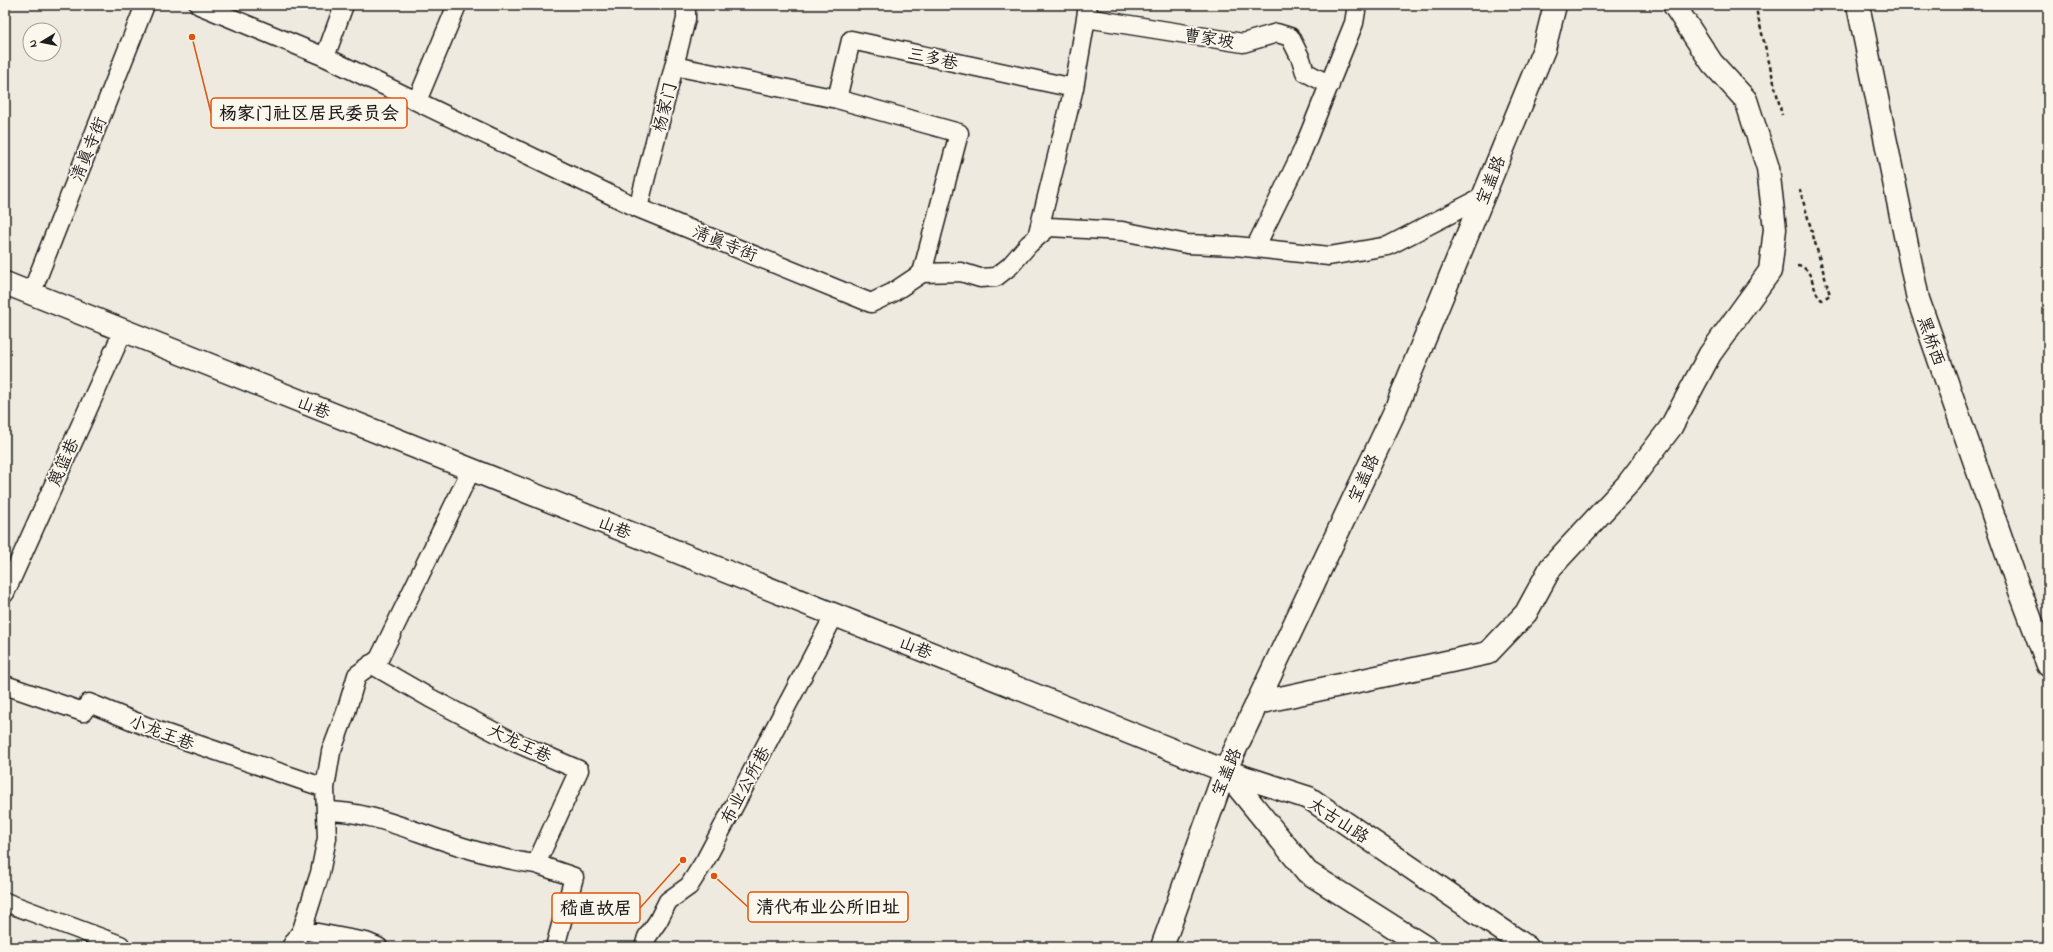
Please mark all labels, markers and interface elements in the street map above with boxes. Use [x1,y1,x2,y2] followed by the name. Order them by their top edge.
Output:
[22,22,62,62] north arrow
[1182,23,1236,56] street label: 曹家坡
[25,39,42,49] text: N
[905,42,961,77] street label: 三多巷
[647,80,684,135] street label: 杨家门
[211,98,407,128] callout: 杨家门社区居民委员会
[219,102,399,128] text: 杨家门社区居民委员会
[65,113,114,186] street label: 清真寺街
[1470,152,1513,209] street label: 宝盖路
[688,220,761,269] street label: 清真寺街
[1910,313,1951,370] street label: 黑桥西
[293,390,335,427] street label: 山巷
[43,433,87,491] street label: 篾篮巷
[1342,450,1386,507] street label: 宝盖路
[594,510,636,547] street label: 山巷
[895,630,937,667] street label: 山巷
[125,710,199,758] street label: 小龙王巷
[483,719,556,770] street label: 大龙王巷
[715,741,778,829] street label: 布业公所巷
[1206,744,1249,801] street label: 宝盖路
[1303,792,1374,850] street label: 太古山路
[748,892,908,922] callout: 清代布业公所旧址
[552,893,640,923] callout: 嵇直故居
[756,896,900,922] text: 清代布业公所旧址
[560,897,632,923] text: 嵇直故居

